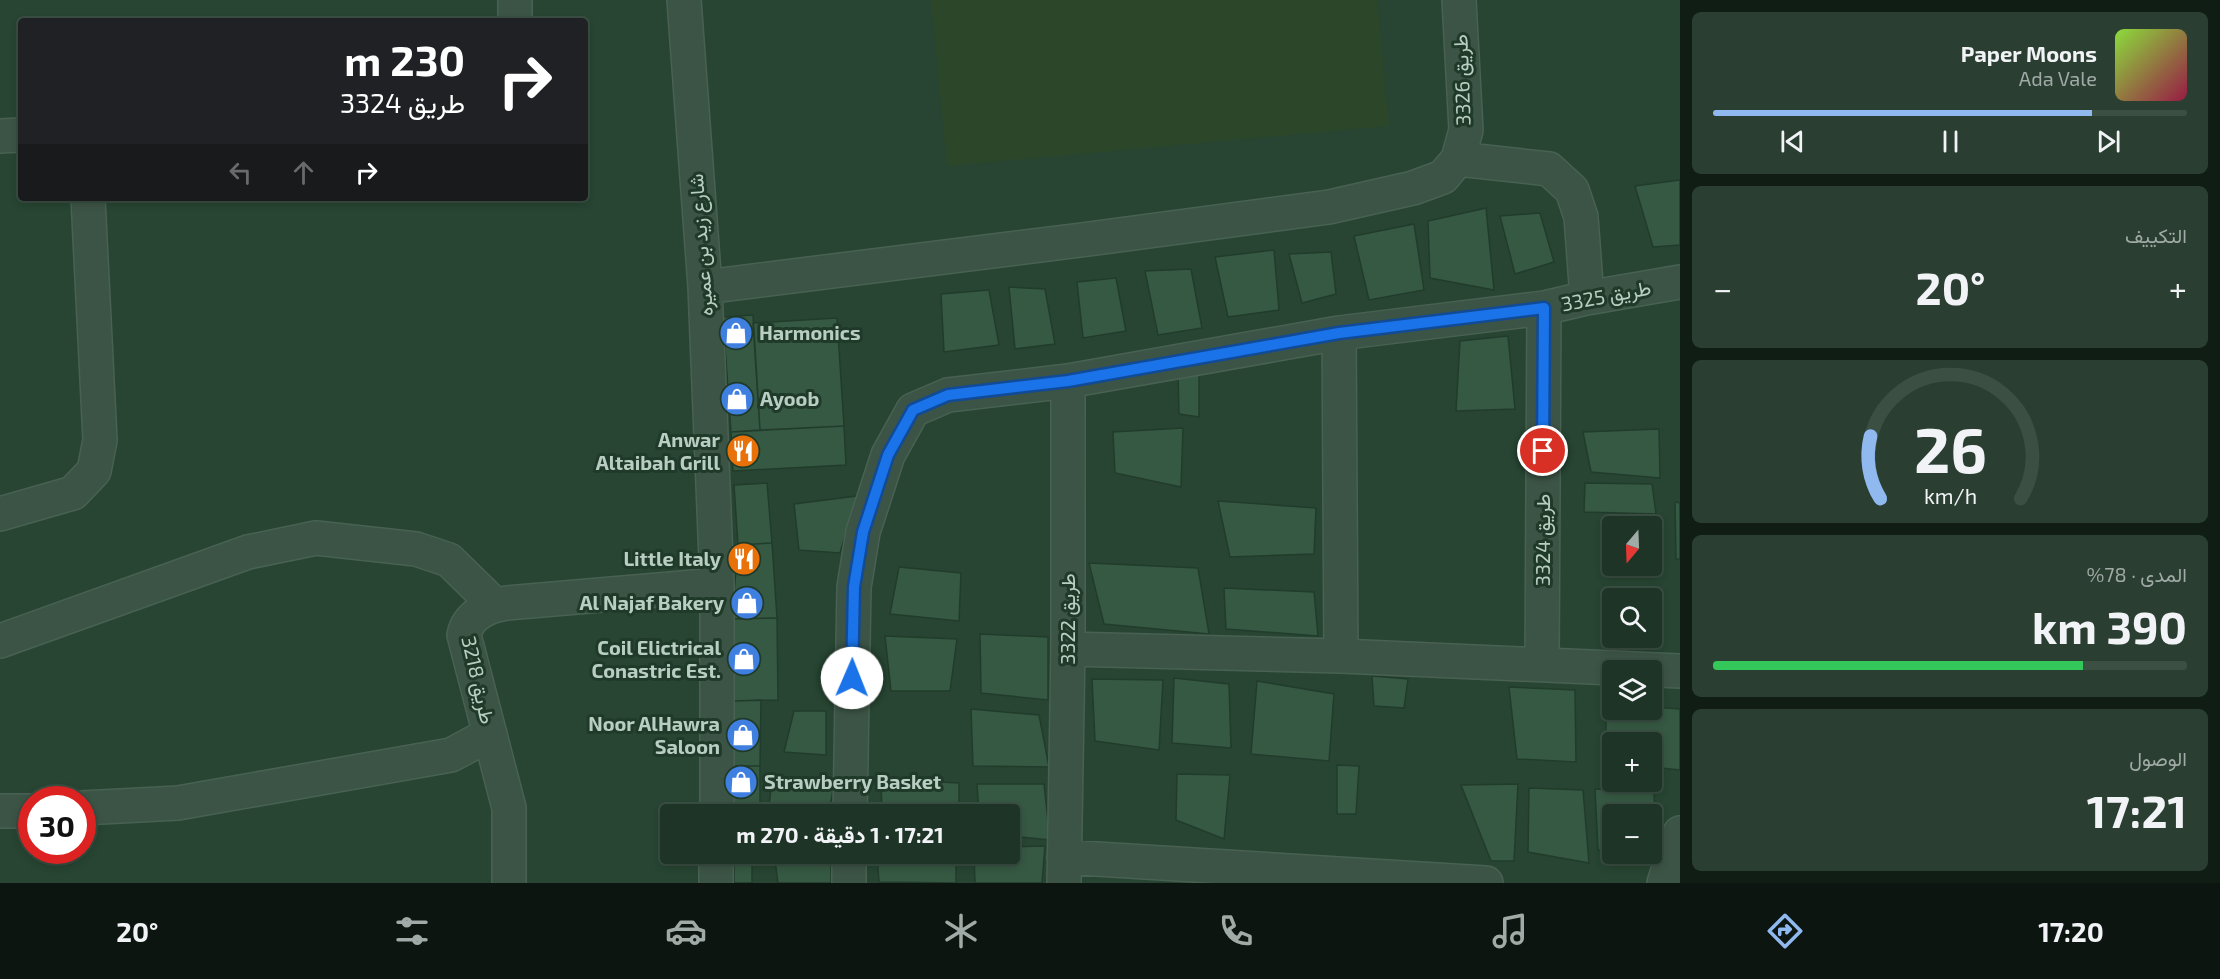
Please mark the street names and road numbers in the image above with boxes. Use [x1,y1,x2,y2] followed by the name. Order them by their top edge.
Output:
[1447,34,1477,126] street label: طريق 3326
[683,173,720,317] street label: شارع زيد بن عميره
[1559,275,1653,317] street label: طريق 3325
[1530,494,1556,586] street label: طريق 3324
[1055,573,1081,665] street label: طريق 3322
[455,634,501,726] street label: طريق 3218

